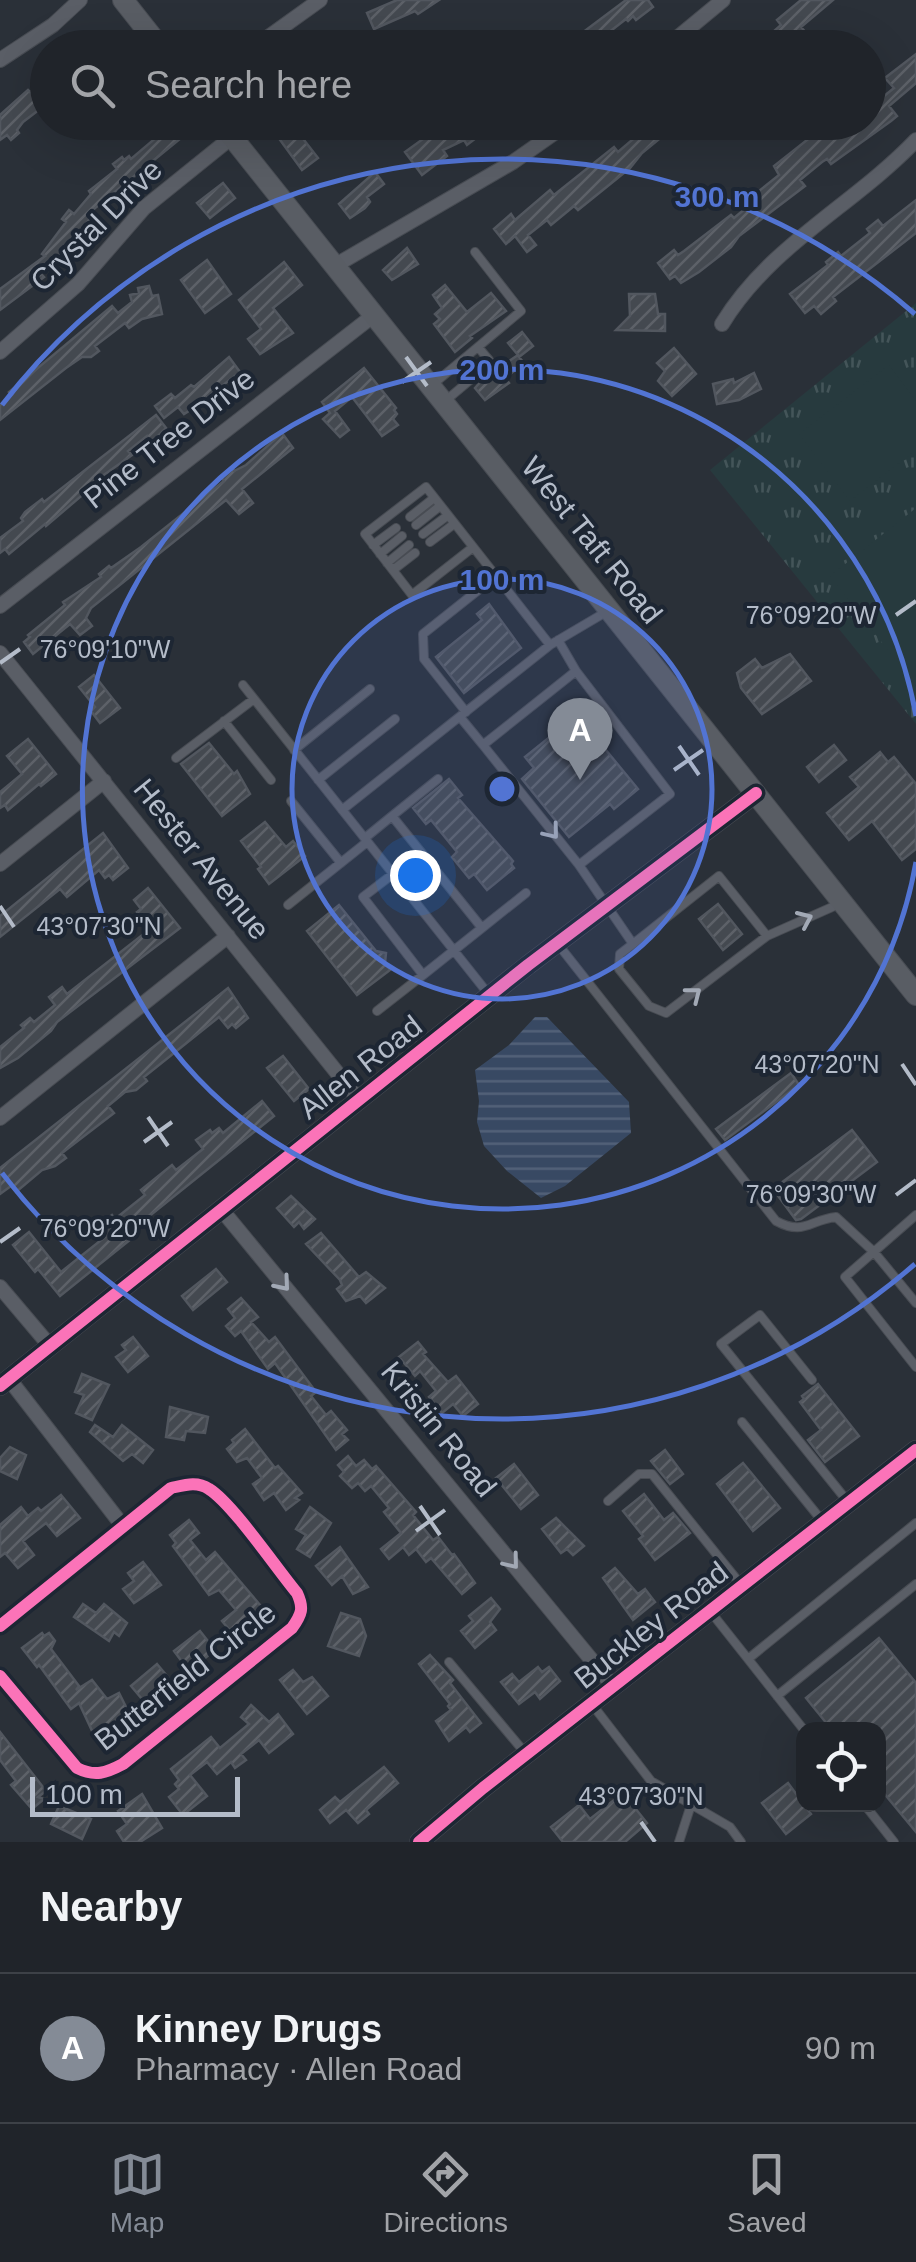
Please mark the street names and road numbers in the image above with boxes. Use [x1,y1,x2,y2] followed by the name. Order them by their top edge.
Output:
[24,153,168,297] street label: Crystal Drive
[77,361,261,515] street label: Pine Tree Drive
[515,450,669,630] street label: West Taft Road
[127,772,277,946] street label: Hester Avenue
[292,1009,428,1125] street label: Allen Road
[375,1355,503,1503] street label: Kristin Road
[568,1555,734,1695] street label: Buckley Road
[88,1595,282,1757] street label: Butterfield Circle

